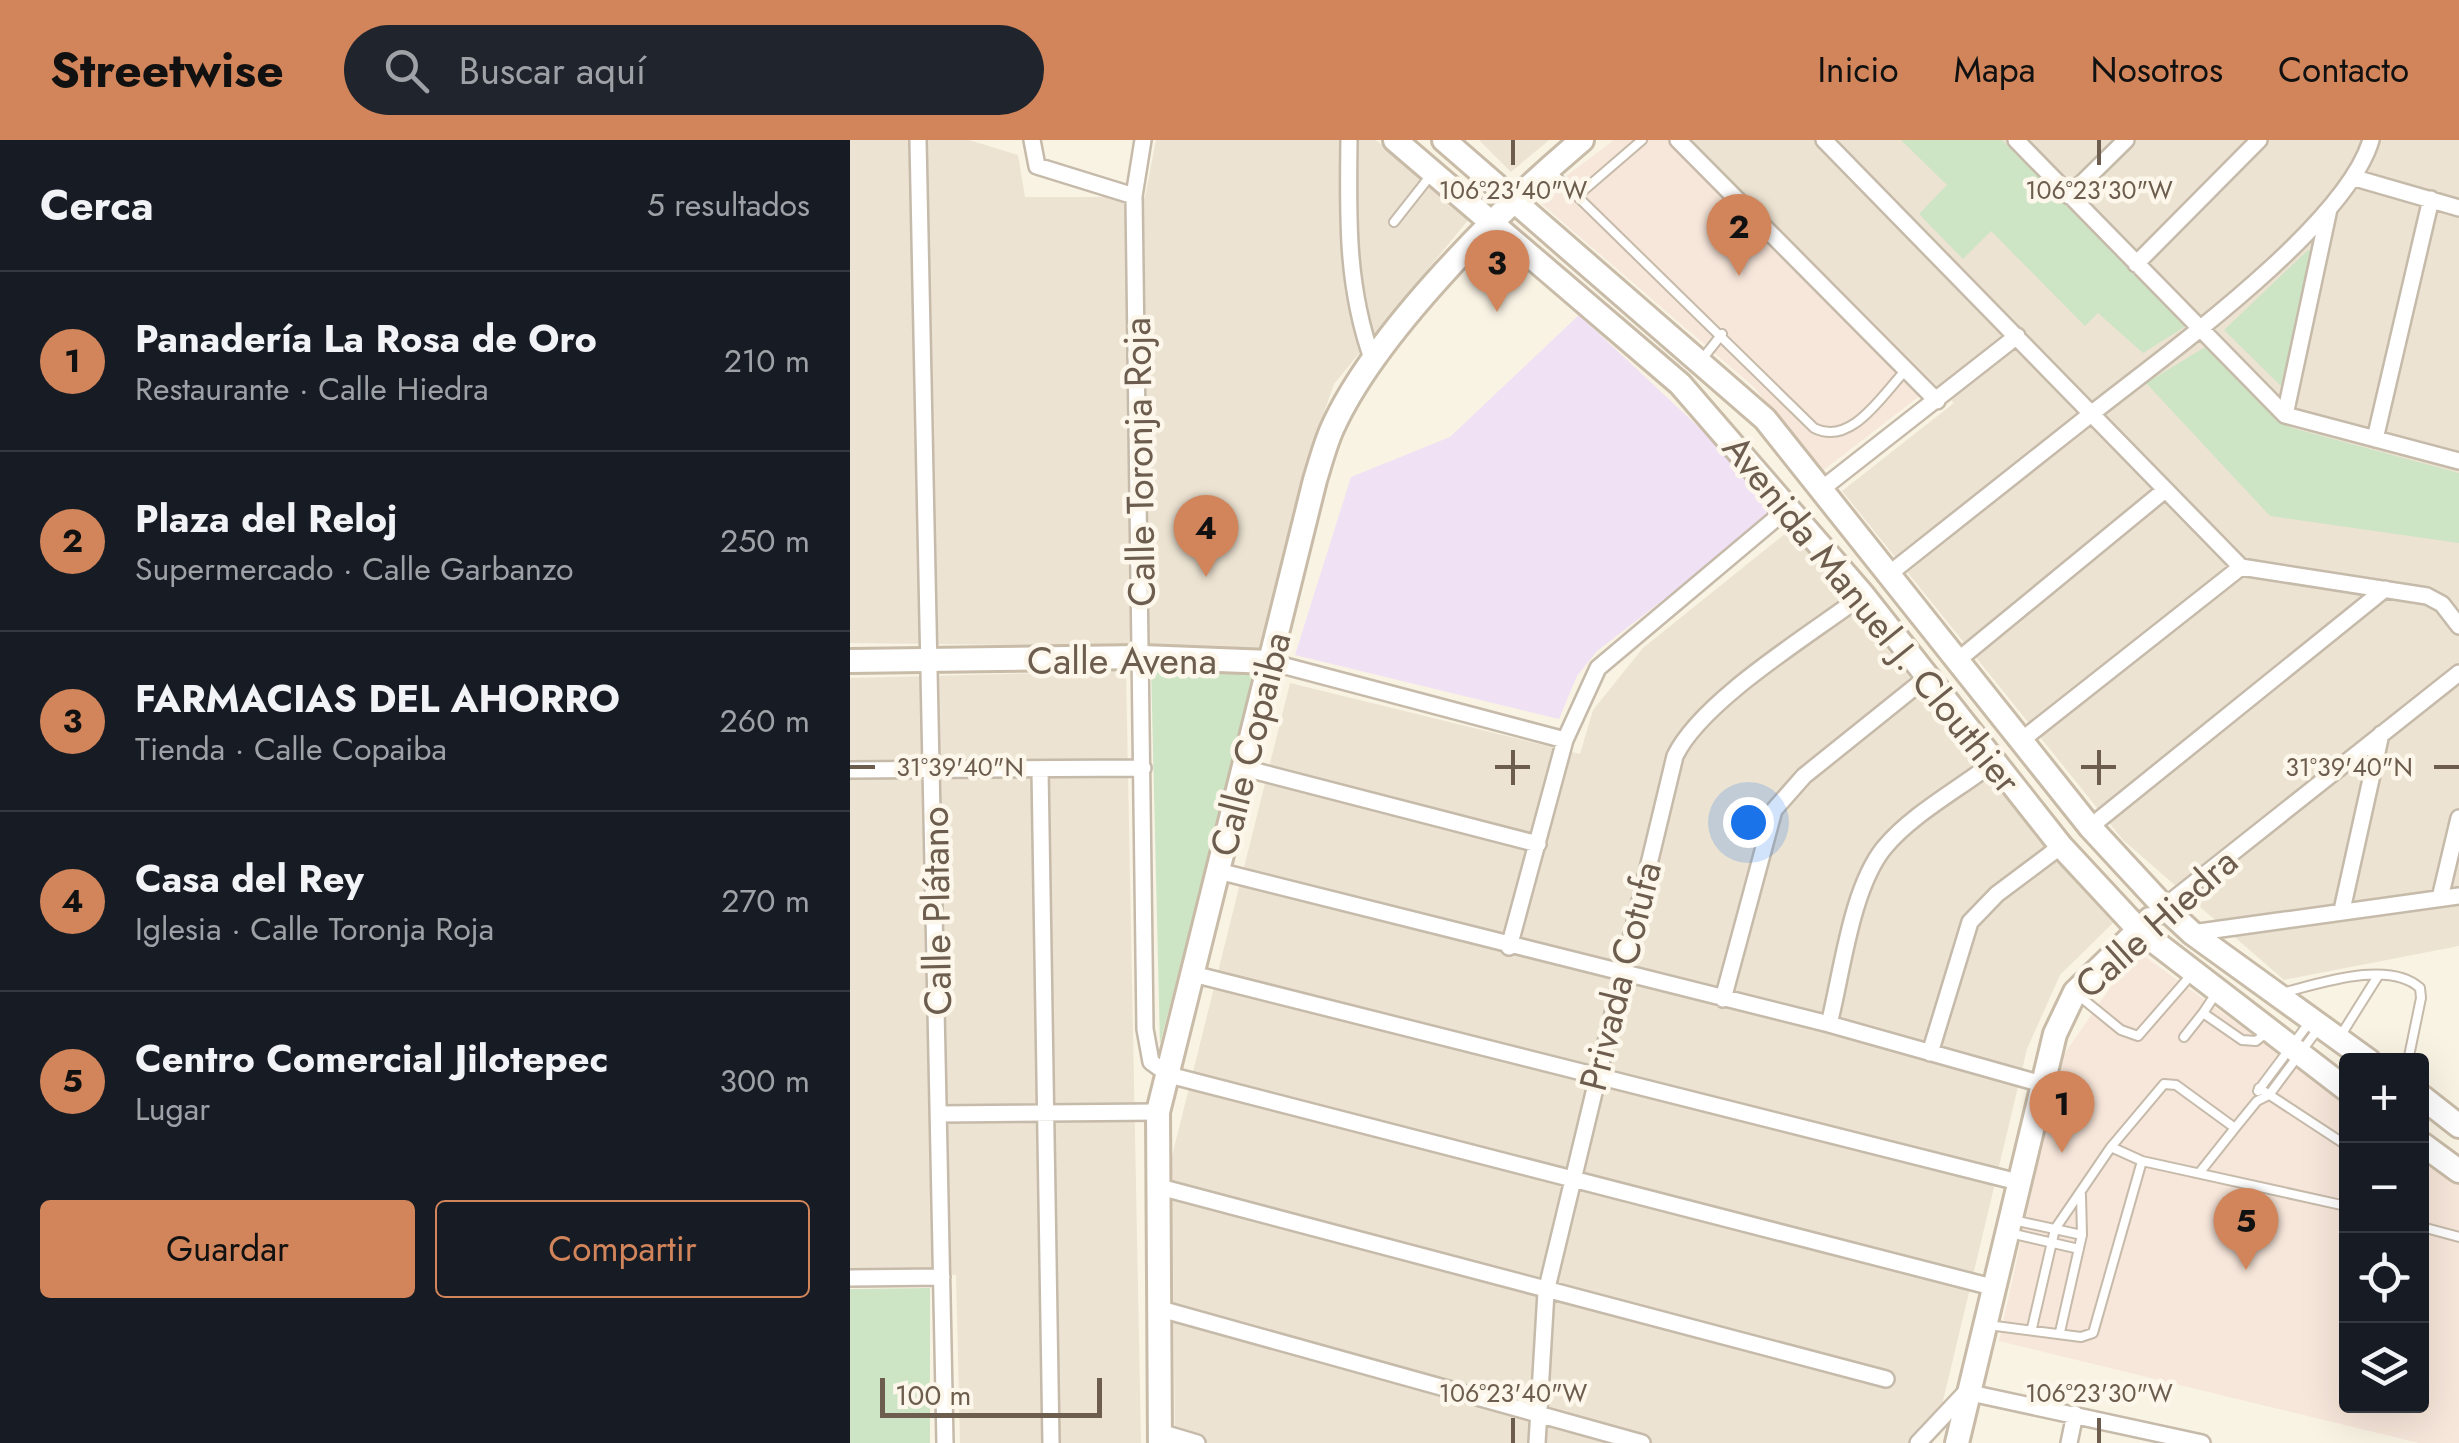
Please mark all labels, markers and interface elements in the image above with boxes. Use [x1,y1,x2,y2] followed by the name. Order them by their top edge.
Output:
[344,25,1044,115] search box
[50,36,284,105] text: Streetwise
[379,43,434,98] icon: search
[459,43,646,98] text: Buscar aquí
[1818,45,1899,95] text: Inicio
[1954,45,2036,95] text: Mapa
[2091,45,2223,95] text: Nosotros
[2278,45,2409,95] text: Contacto
[1439,172,1588,208] text: 106°23'40"W
[2025,172,2173,208] text: 106°23'30"W
[40,175,154,236] text: Cerca
[647,182,810,228] text: 5 resultados
[1706,194,1772,276] pin: 2
[1464,230,1530,312] pin: 3
[135,311,597,366] text: Panadería La Rosa de Oro
[1109,317,1169,607] street label: Calle Toronja Roja
[64,338,81,384] text: 1
[724,338,810,384] text: 210 m
[135,366,489,412] text: Restaurante · Calle Hiedra
[1710,423,2034,805] street label: Avenida Manuel J. Clouthier
[135,491,397,546] text: Plaza del Reloj
[1174,494,1238,577] pin: 4
[62,518,83,564] text: 2
[720,518,810,564] text: 250 m
[135,546,574,592] text: Supermercado · Calle Garbanzo
[1196,626,1304,862] street label: Calle Copaiba
[1027,633,1217,688] street label: Calle Avena
[135,671,620,726] text: FARMACIAS DEL AHORRO
[63,698,82,744] text: 3
[720,698,810,744] text: 260 m
[135,726,447,772] text: Tienda · Calle Copaiba
[896,749,1024,785] text: 31°39'40"N
[2285,749,2413,785] text: 31°39'40"N
[1723,797,1774,848] your location
[907,806,965,1016] street label: Calle Plátano
[2062,835,2250,1011] street label: Calle Hiedra
[135,851,364,906] text: Casa del Rey
[1565,856,1675,1096] street label: Privada Cotufa
[61,878,84,924] text: 4
[721,878,810,924] text: 270 m
[135,906,494,952] text: Iglesia · Calle Toronja Roja
[135,1031,608,1086] text: Centro Comercial Jilotepec
[2339,1053,2429,1413] map controls
[2339,1053,2429,1143] button: +
[62,1058,83,1104] text: 5
[720,1058,810,1104] text: 300 m
[2030,1070,2094,1153] pin: 1
[135,1086,210,1132] text: Lugar
[2339,1143,2429,1233] button: −
[2214,1188,2278,1270] pin: 5
[40,1200,415,1298] button: Guardar
[435,1200,810,1298] button: Compartir
[2339,1233,2429,1323] button: locate
[2339,1323,2429,1413] button: layers
[880,1373,1102,1418] scale bar
[895,1375,971,1416] text: 100 m
[1439,1375,1588,1411] text: 106°23'40"W
[2025,1375,2173,1411] text: 106°23'30"W

